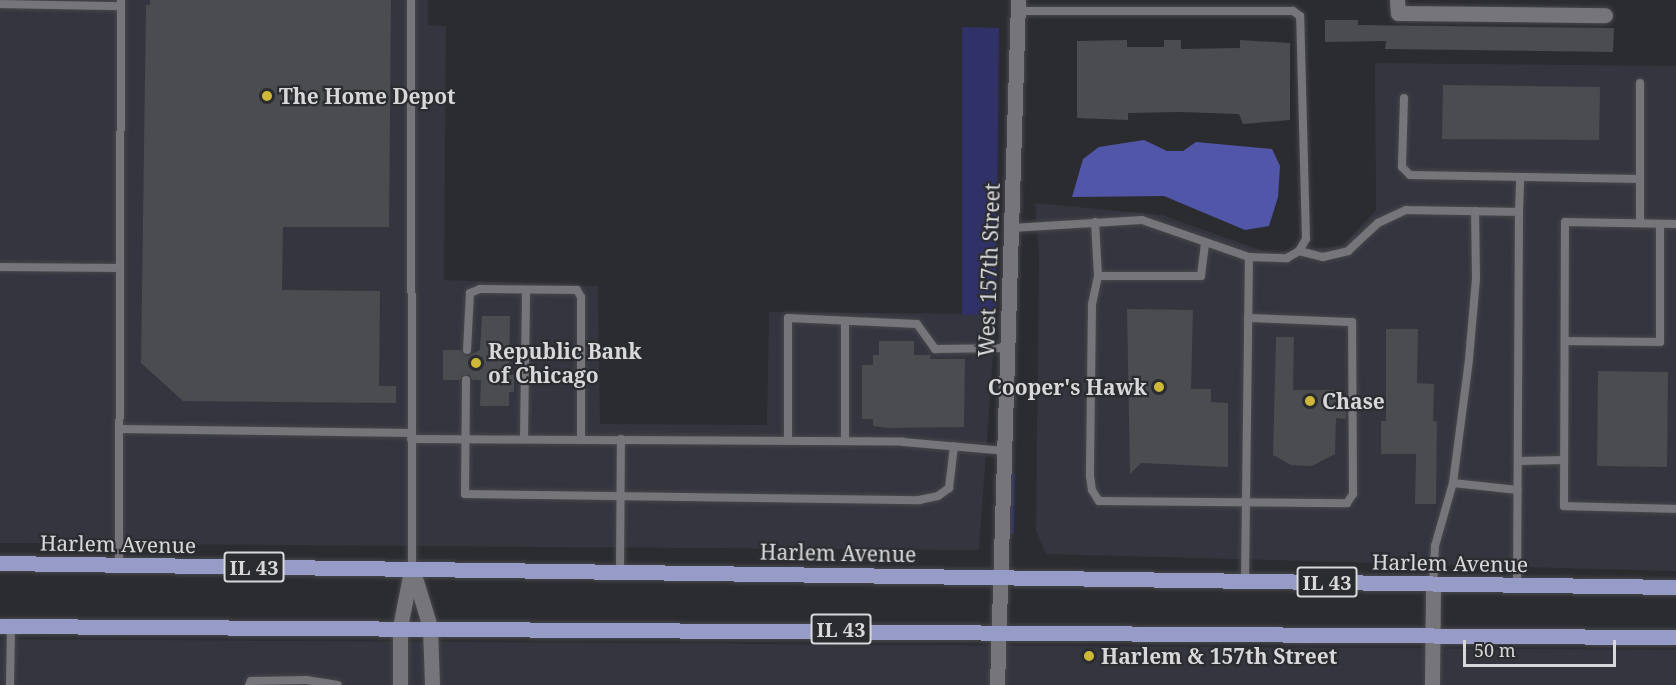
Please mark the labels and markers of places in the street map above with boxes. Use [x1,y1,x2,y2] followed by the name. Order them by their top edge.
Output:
[279,83,456,109] place label: The Home Depot
[260,89,274,103] marker: The Home Depot
[488,338,642,388] place label: Republic Bank of Chicago
[469,356,483,370] marker: Republic Bank of Chicago
[988,374,1147,400] place label: Cooper's Hawk
[1152,380,1166,394] marker: Cooper's Hawk
[1322,388,1385,414] place label: Chase
[1303,394,1317,408] marker: Chase
[1101,643,1337,669] place label: Harlem & 157th Street
[1082,649,1096,663] marker: Harlem & 157th Street

